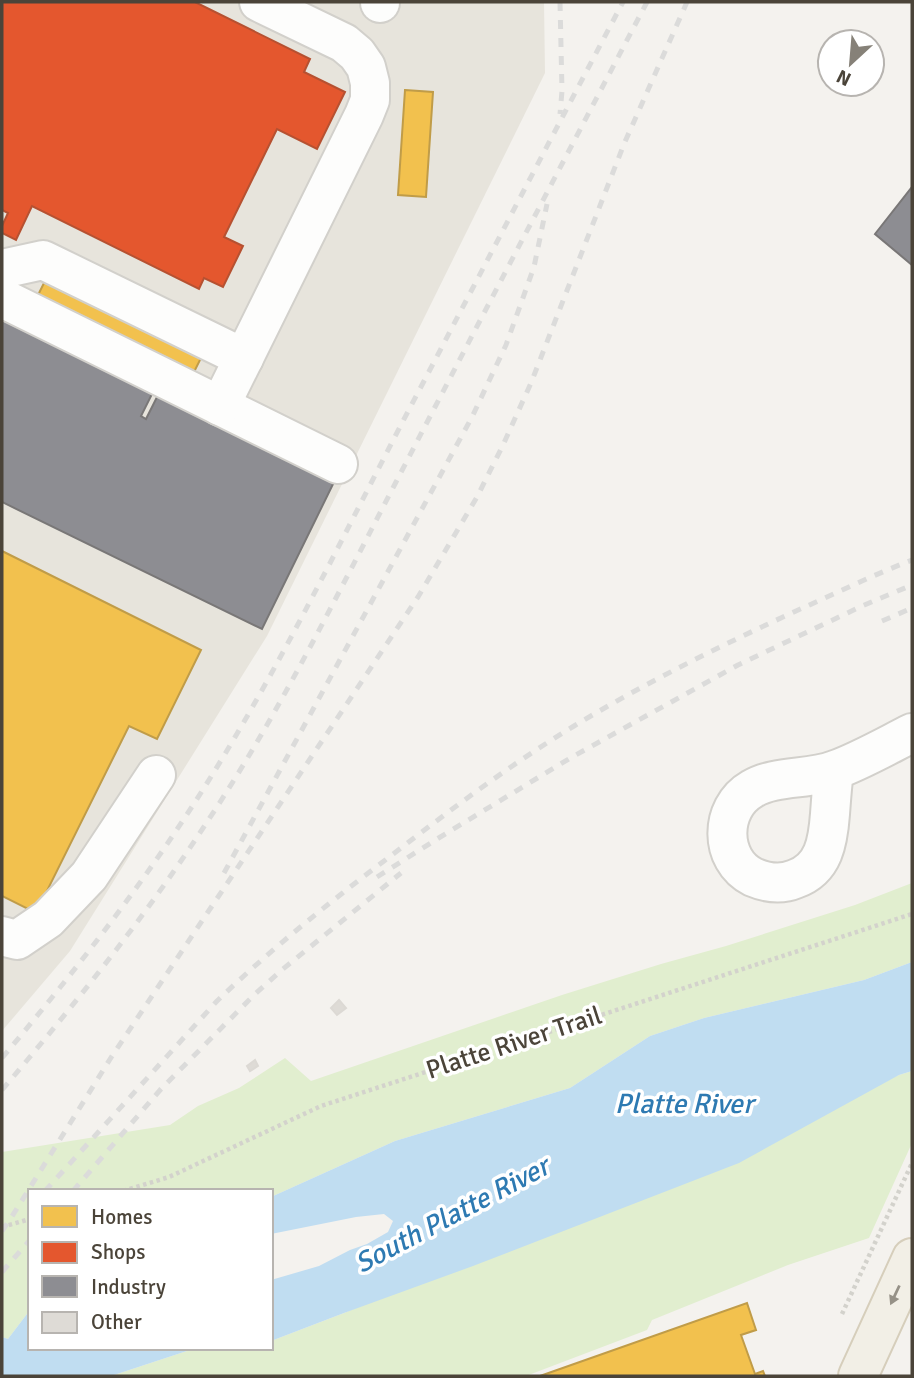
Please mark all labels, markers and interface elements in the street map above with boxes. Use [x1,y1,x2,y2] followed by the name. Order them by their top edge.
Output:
[816,28,886,98] north arrow
[833,64,855,91] text: N
[422,1000,606,1086] street label: Platte River Trail
[615,1087,757,1121] water label: Platte River
[349,1148,558,1280] water label: South Platte River
[28,1189,273,1350] legend
[91,1204,153,1230] text: Homes
[91,1239,145,1265] text: Shops
[91,1274,166,1300] text: Industry
[890,1284,901,1305] one-way arrow
[91,1309,142,1335] text: Other

